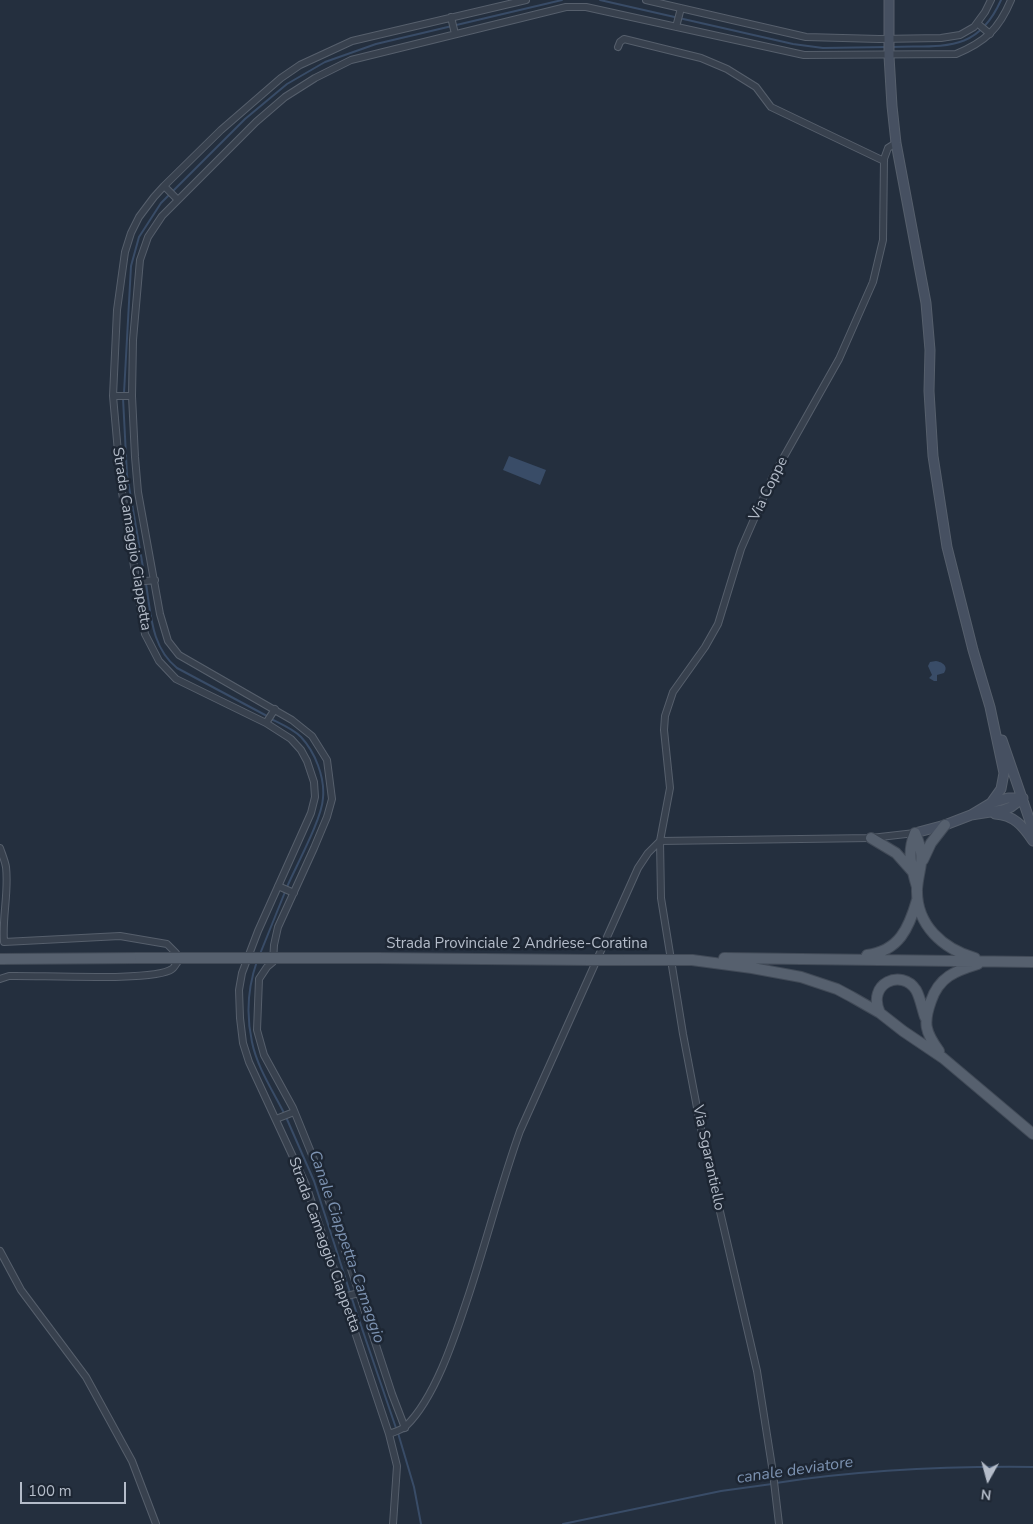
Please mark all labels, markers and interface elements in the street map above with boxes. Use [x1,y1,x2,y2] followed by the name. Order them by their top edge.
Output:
[108,446,154,632] street label: Strada Camaggio Ciappetta
[746,454,792,524] street label: Via Coppe
[386,935,648,953] street label: Strada Provinciale 2 Andriese-Coratina
[688,1104,728,1212] street label: Via Sgarantiello
[304,1148,388,1346] water label: Canale Ciappetta-Camaggio
[284,1155,364,1335] street label: Strada Camaggio Ciappetta
[736,1453,854,1489] water label: canale deviatore
[963,1454,1013,1504] north arrow
[22,1472,129,1504] scale bar
[28,1481,72,1501] text: 100 m
[980,1484,992,1504] text: N

